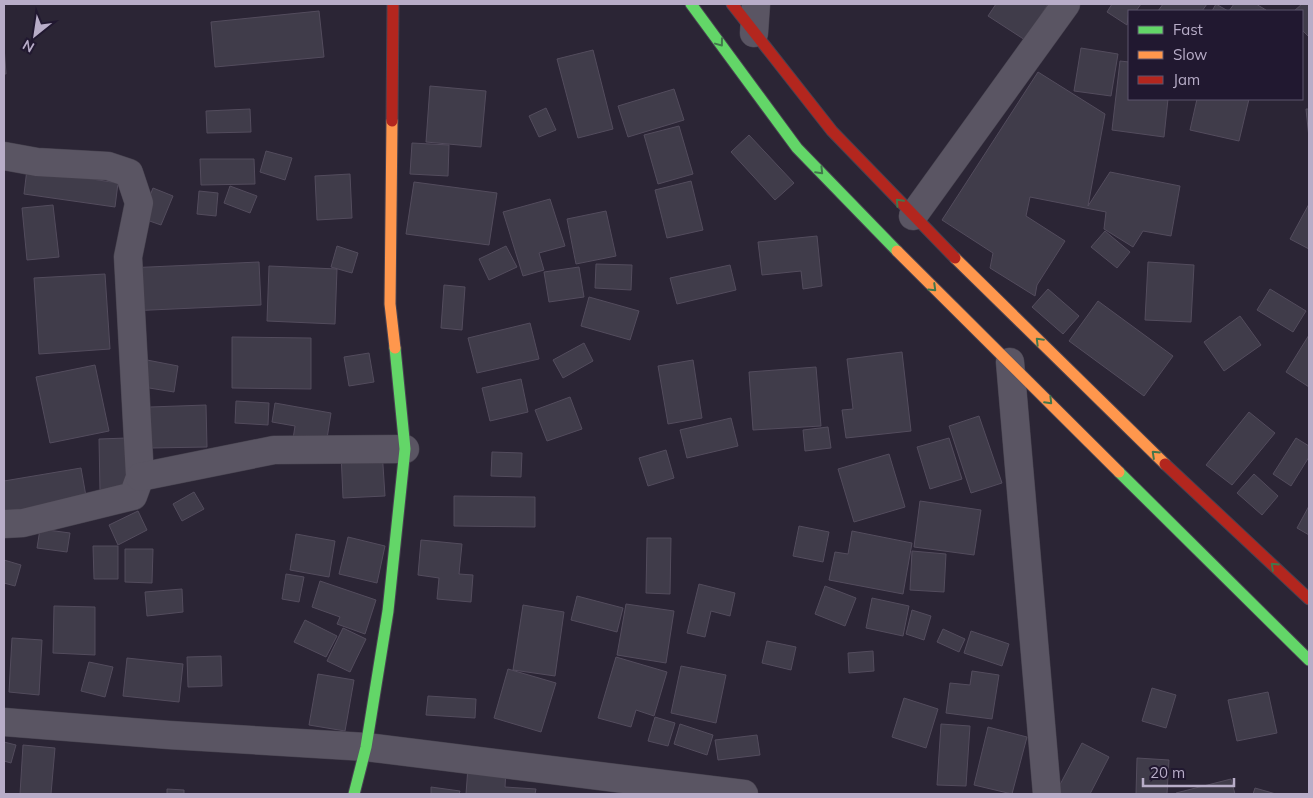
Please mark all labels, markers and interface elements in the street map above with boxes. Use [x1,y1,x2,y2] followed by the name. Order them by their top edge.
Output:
[10,10,60,60] north arrow
[1128,10,1303,100] legend
[1173,20,1203,39] text: Fast
[19,36,38,57] text: N
[714,37,723,47] one-way arrow
[1173,45,1207,64] text: Slow
[1173,70,1200,89] text: Jam
[814,165,823,174] one-way arrow
[896,198,905,207] one-way arrow
[927,282,936,291] one-way arrow
[1036,338,1045,347] one-way arrow
[1043,395,1052,404] one-way arrow
[1152,451,1161,460] one-way arrow
[1270,563,1279,572] one-way arrow
[1143,756,1234,788] scale bar
[1150,763,1185,782] text: 20 m

